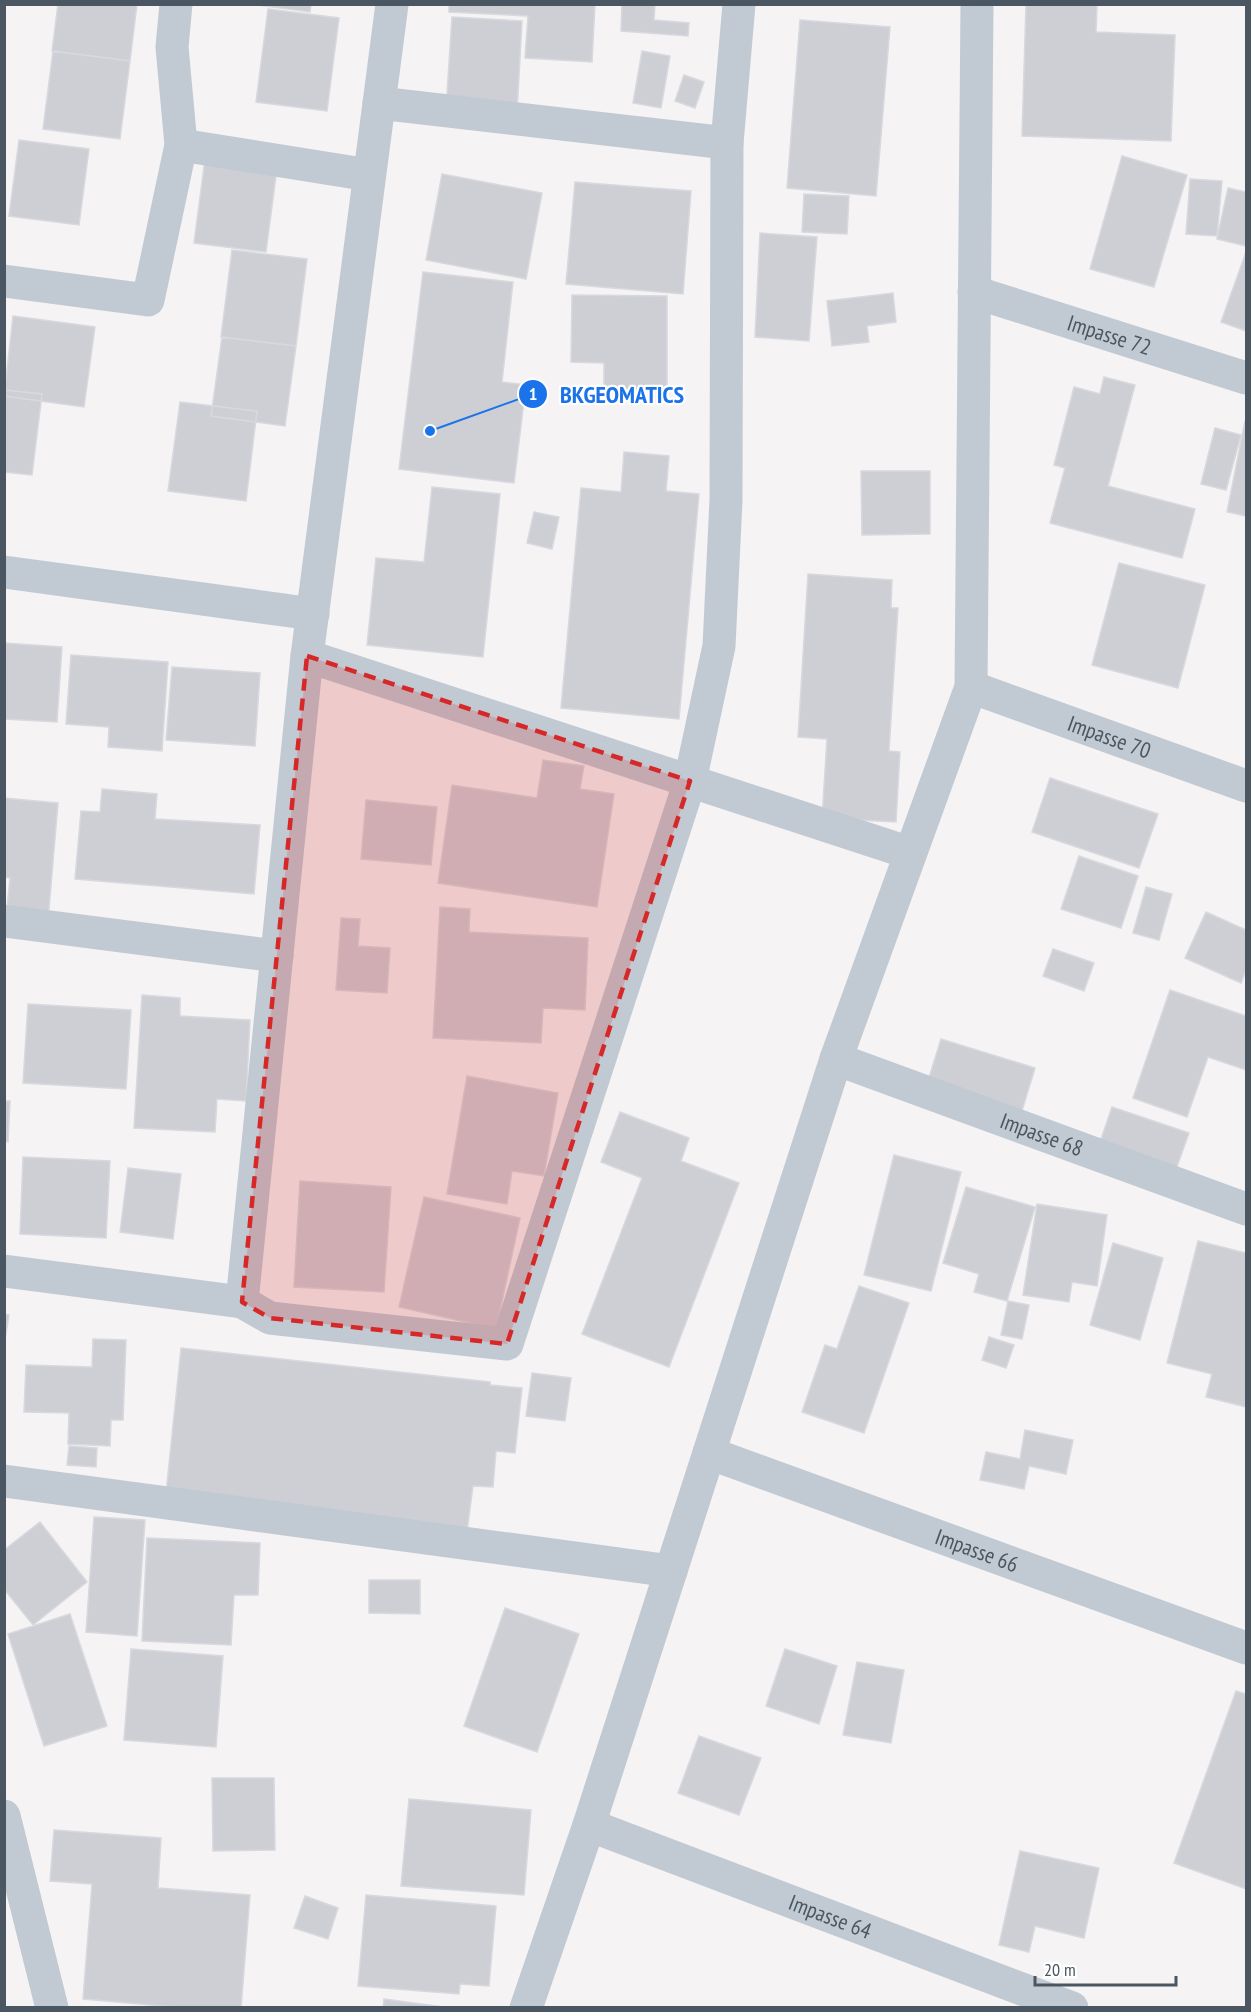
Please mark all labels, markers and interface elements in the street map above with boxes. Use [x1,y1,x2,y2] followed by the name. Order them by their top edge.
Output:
[1064,308,1155,361] street label: Impasse 72
[518,373,696,415] callout: BKGEOMATICS
[560,379,684,410] text: BKGEOMATICS
[529,382,537,405] text: 1
[1064,709,1155,765] street label: Impasse 70
[996,1106,1087,1162] street label: Impasse 68
[932,1522,1022,1578] street label: Impasse 66
[785,1888,876,1945] street label: Impasse 64
[1035,1949,1176,1987] scale bar
[1044,1958,1076,1981] text: 20 m

